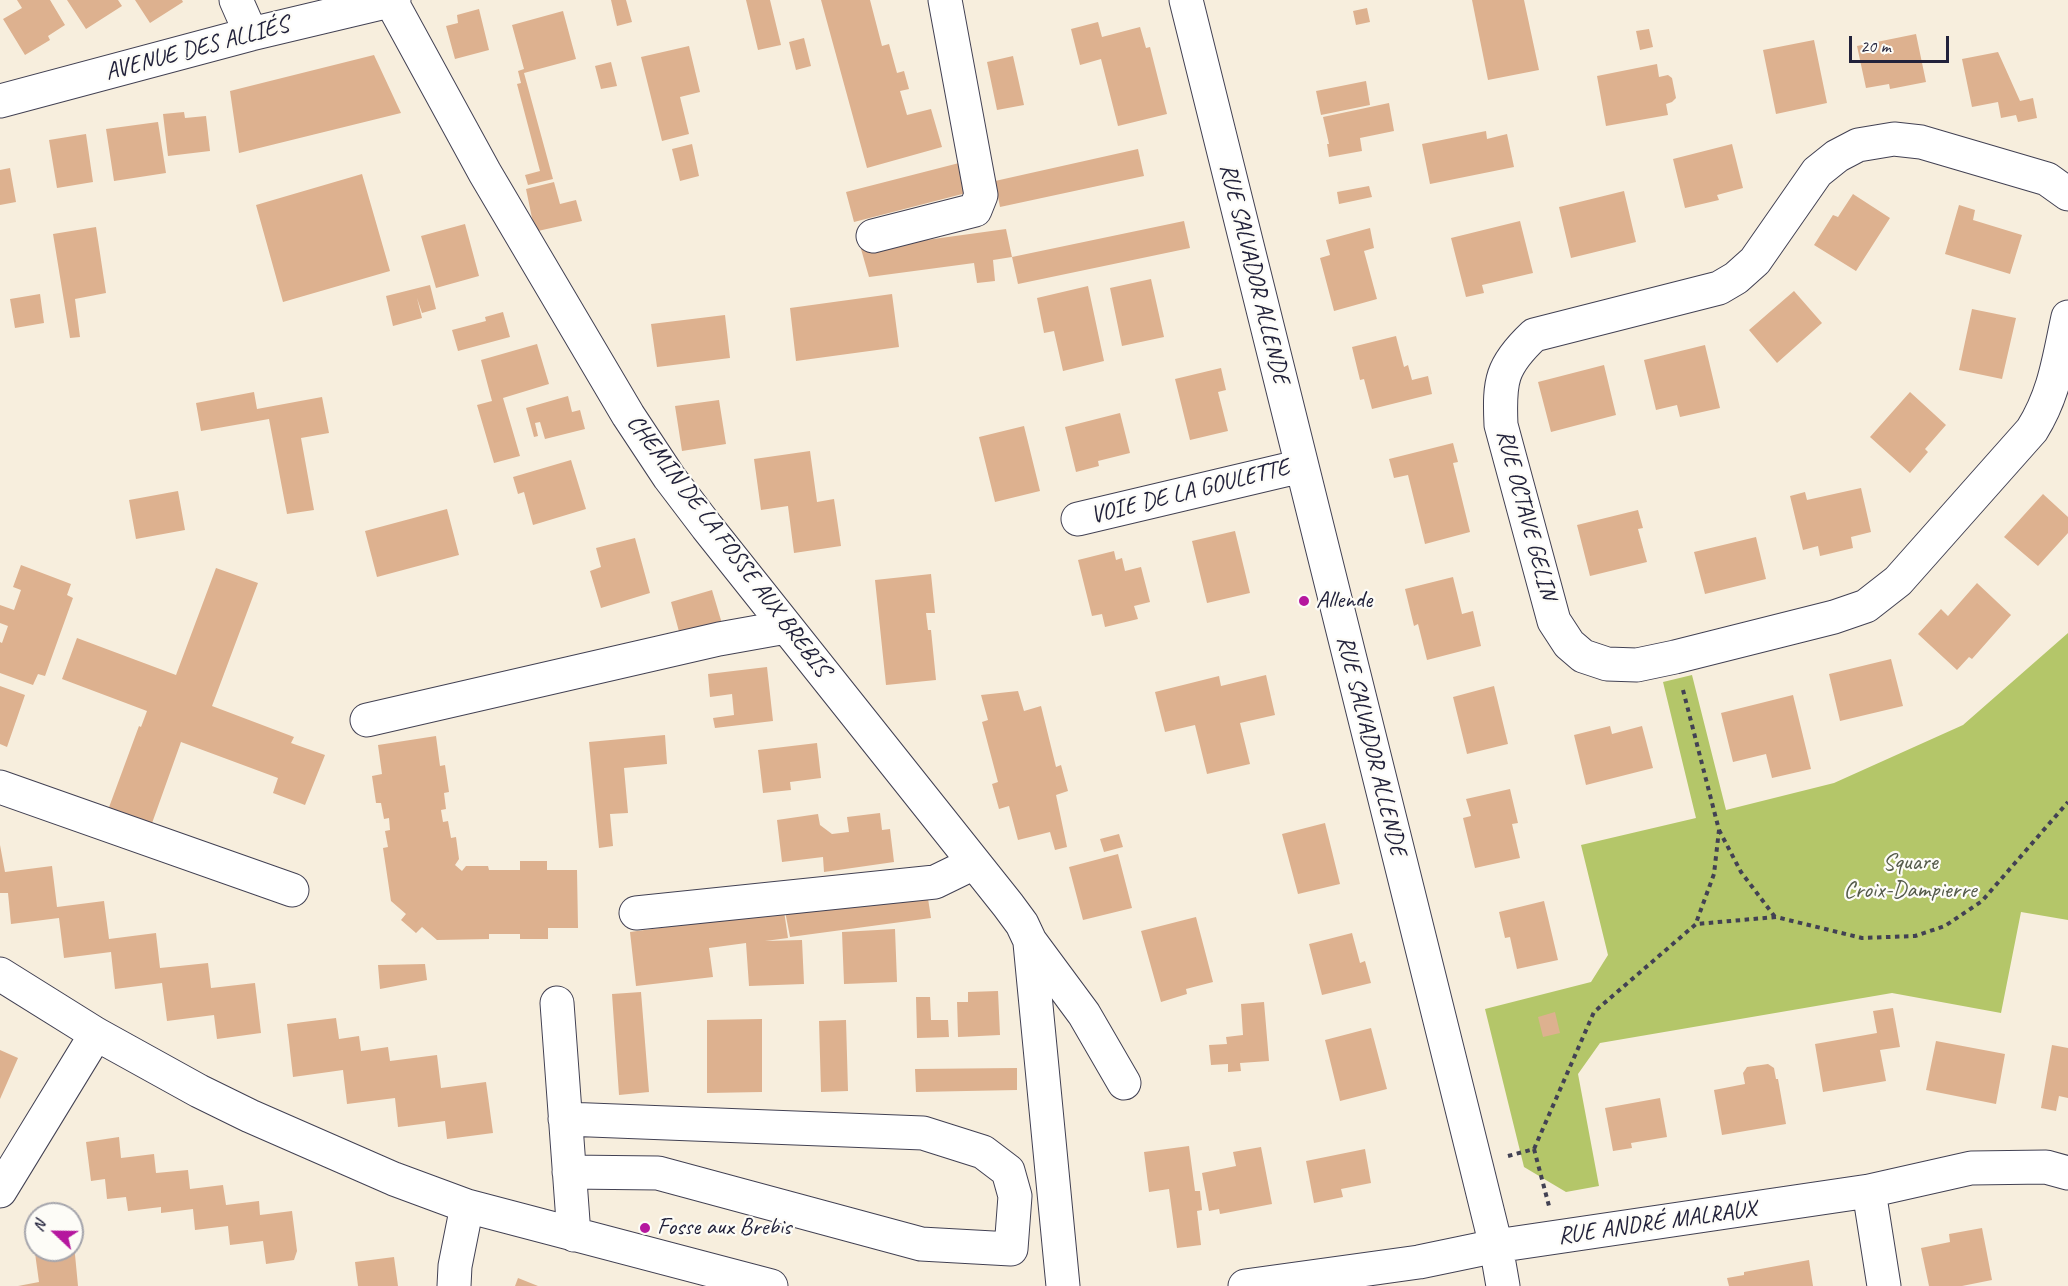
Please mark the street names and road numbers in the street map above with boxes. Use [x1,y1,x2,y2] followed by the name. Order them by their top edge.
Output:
[102,11,292,87] street label: AVENUE DES ALLIÉS
[1213,161,1295,387] street label: RUE SALVADOR ALLENDE
[620,409,836,683] street label: CHEMIN DE LA FOSSE AUX BREBIS
[1489,427,1563,603] street label: RUE OCTAVE GELIN
[1088,453,1292,531] street label: VOIE DE LA GOULETTE
[1330,633,1412,859] street label: RUE SALVADOR ALLENDE
[1556,1195,1758,1251] street label: RUE ANDRÉ MALRAUX

